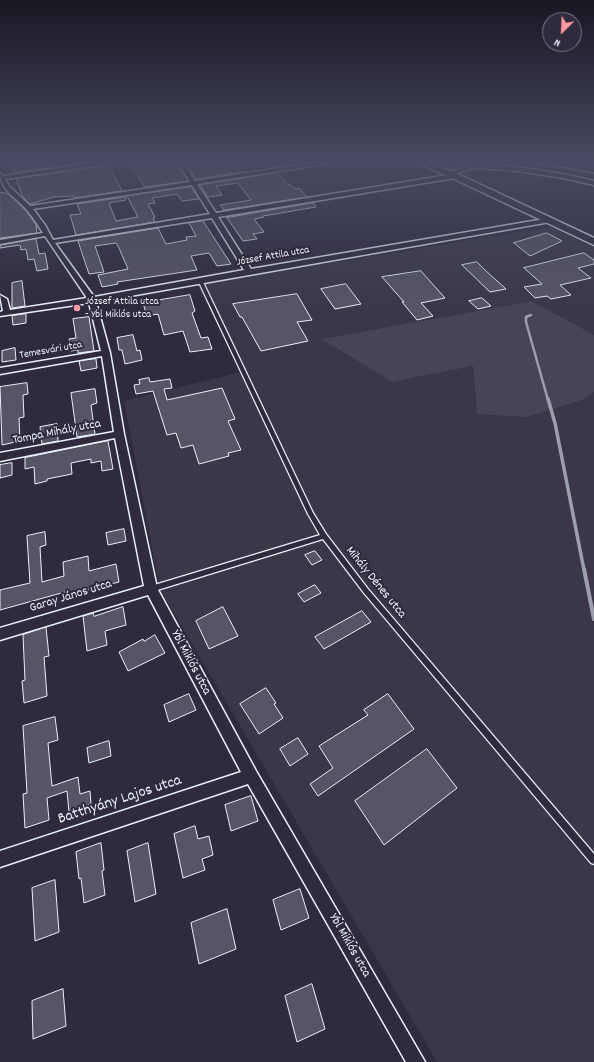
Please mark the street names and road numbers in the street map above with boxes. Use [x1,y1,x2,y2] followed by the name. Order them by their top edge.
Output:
[236,244,310,270] street label: József Attila utca
[19,339,83,363] street label: Temesvári utca
[12,417,102,449] street label: Tompa Mihály utca
[341,544,409,622] street label: Mihály Dénes utca
[28,577,114,617] street label: Garay János utca
[166,628,214,698] street label: Ybl Miklós utca
[56,772,184,830] street label: Batthyány Lajos utca
[325,911,373,981] street label: Ybl Miklós utca

